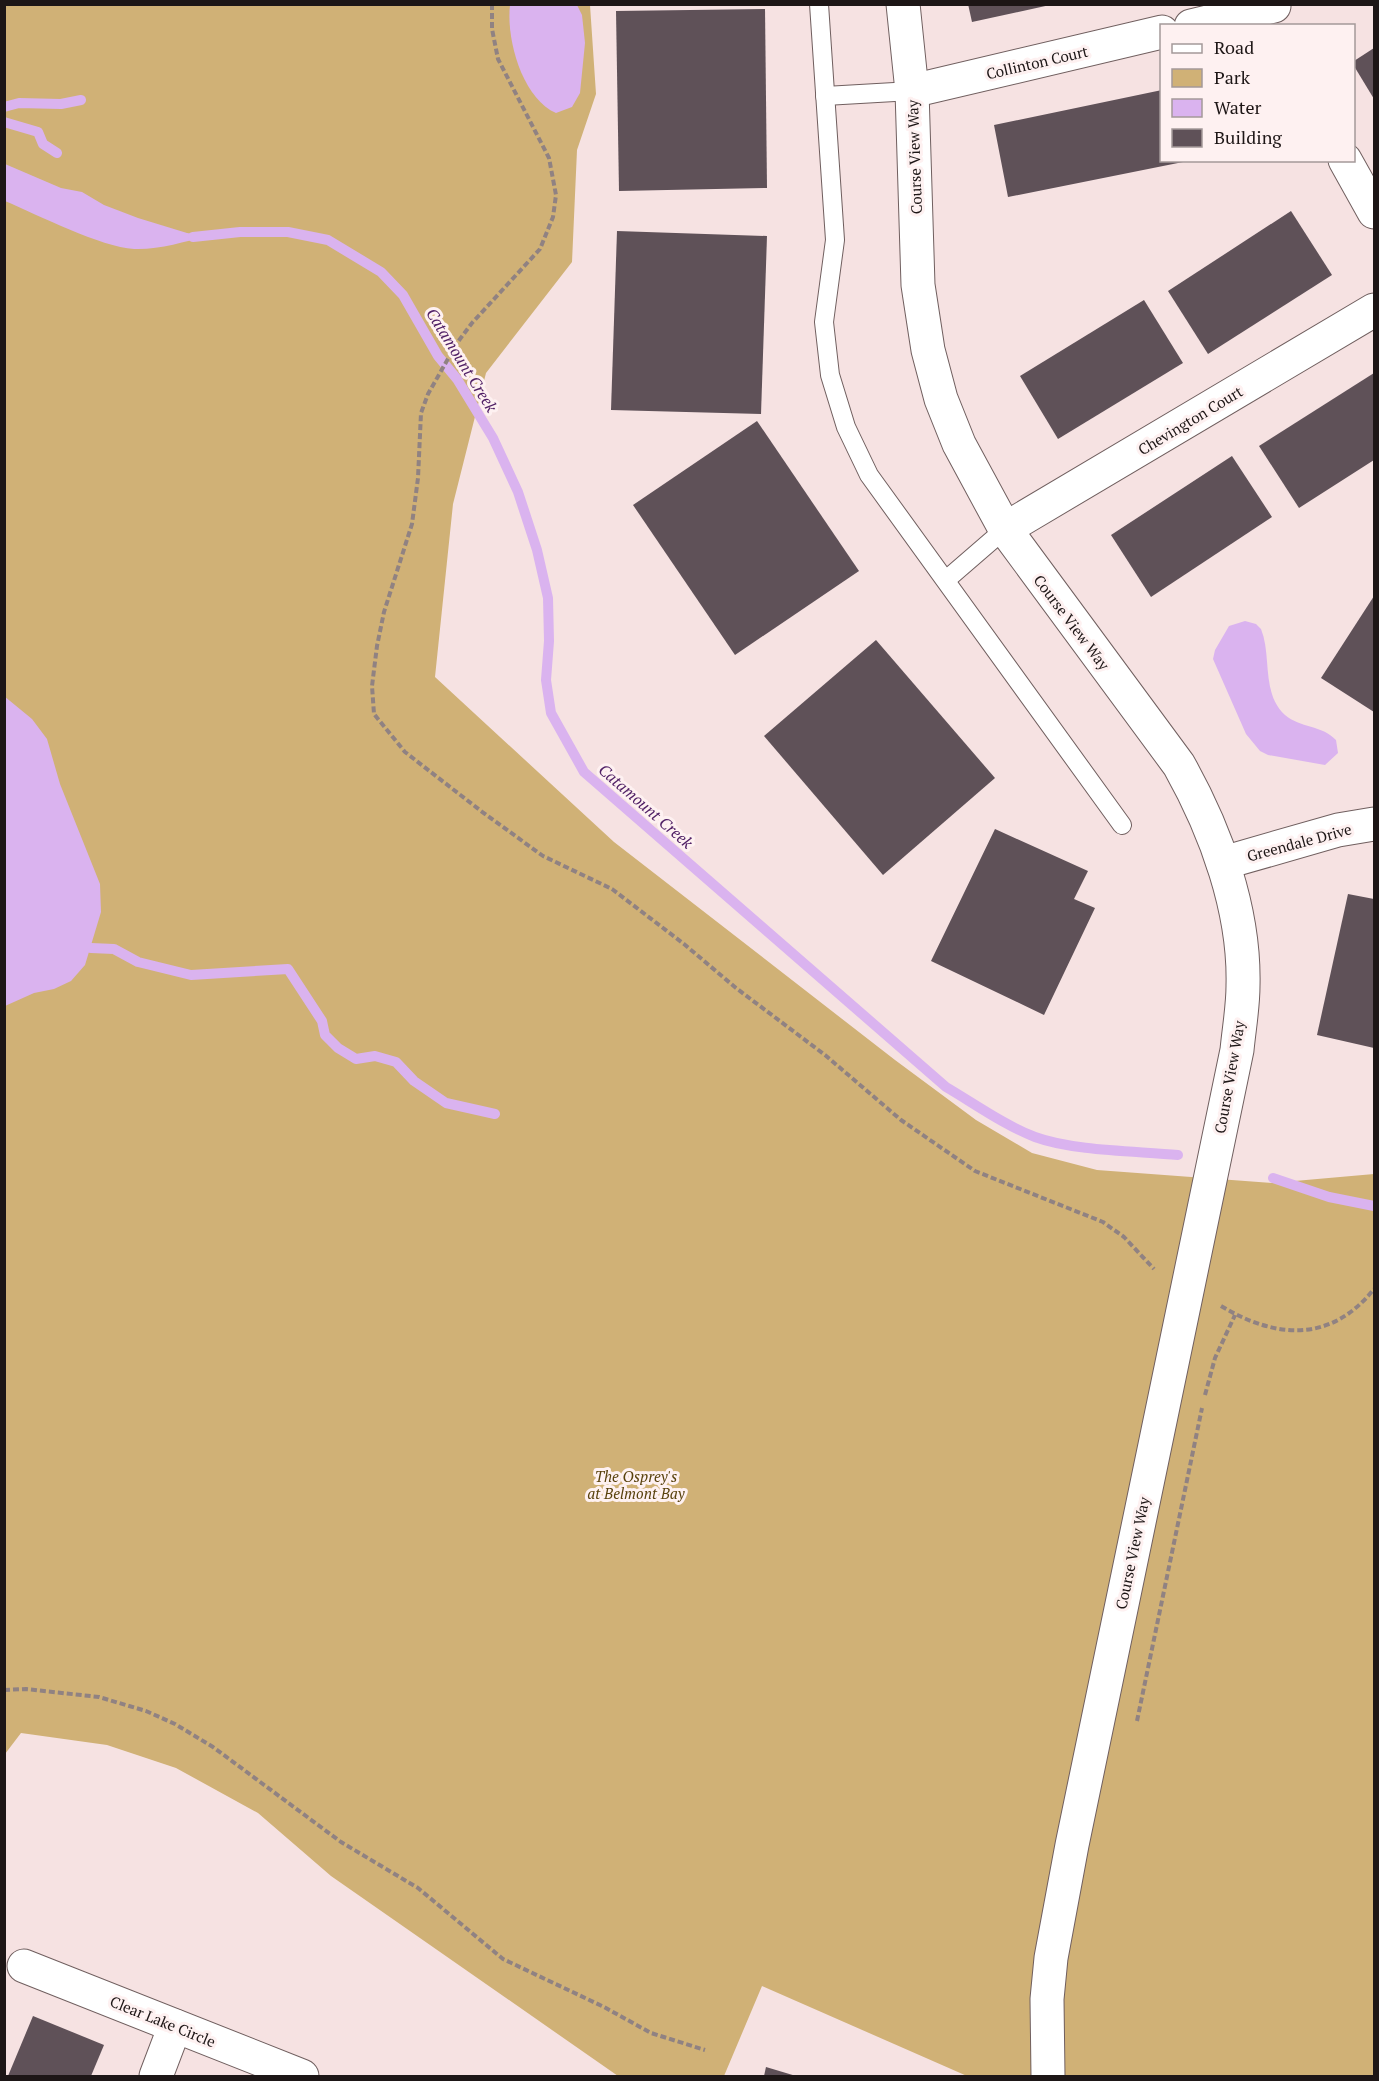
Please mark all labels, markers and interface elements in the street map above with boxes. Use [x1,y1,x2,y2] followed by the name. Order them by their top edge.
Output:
[1160,24,1355,162] legend
[1214,35,1254,59] text: Road
[984,40,1090,83] street label: Collinton Court
[1214,65,1251,89] text: Park
[1214,95,1261,119] text: Water
[902,99,926,214] street label: Course View Way
[1214,125,1282,149] text: Building
[421,304,503,416] water label: Catamount Creek
[1134,381,1246,459] street label: Chevington Court
[1030,570,1115,674] street label: Course View Way
[594,759,698,853] water label: Catamount Creek
[1245,818,1353,866] street label: Greendale Drive
[1209,1019,1249,1135] street label: Course View Way
[587,1466,686,1503] park label: The Osprey's at Belmont Bay
[1110,1495,1154,1611] street label: Course View Way
[107,1991,219,2051] street label: Clear Lake Circle

